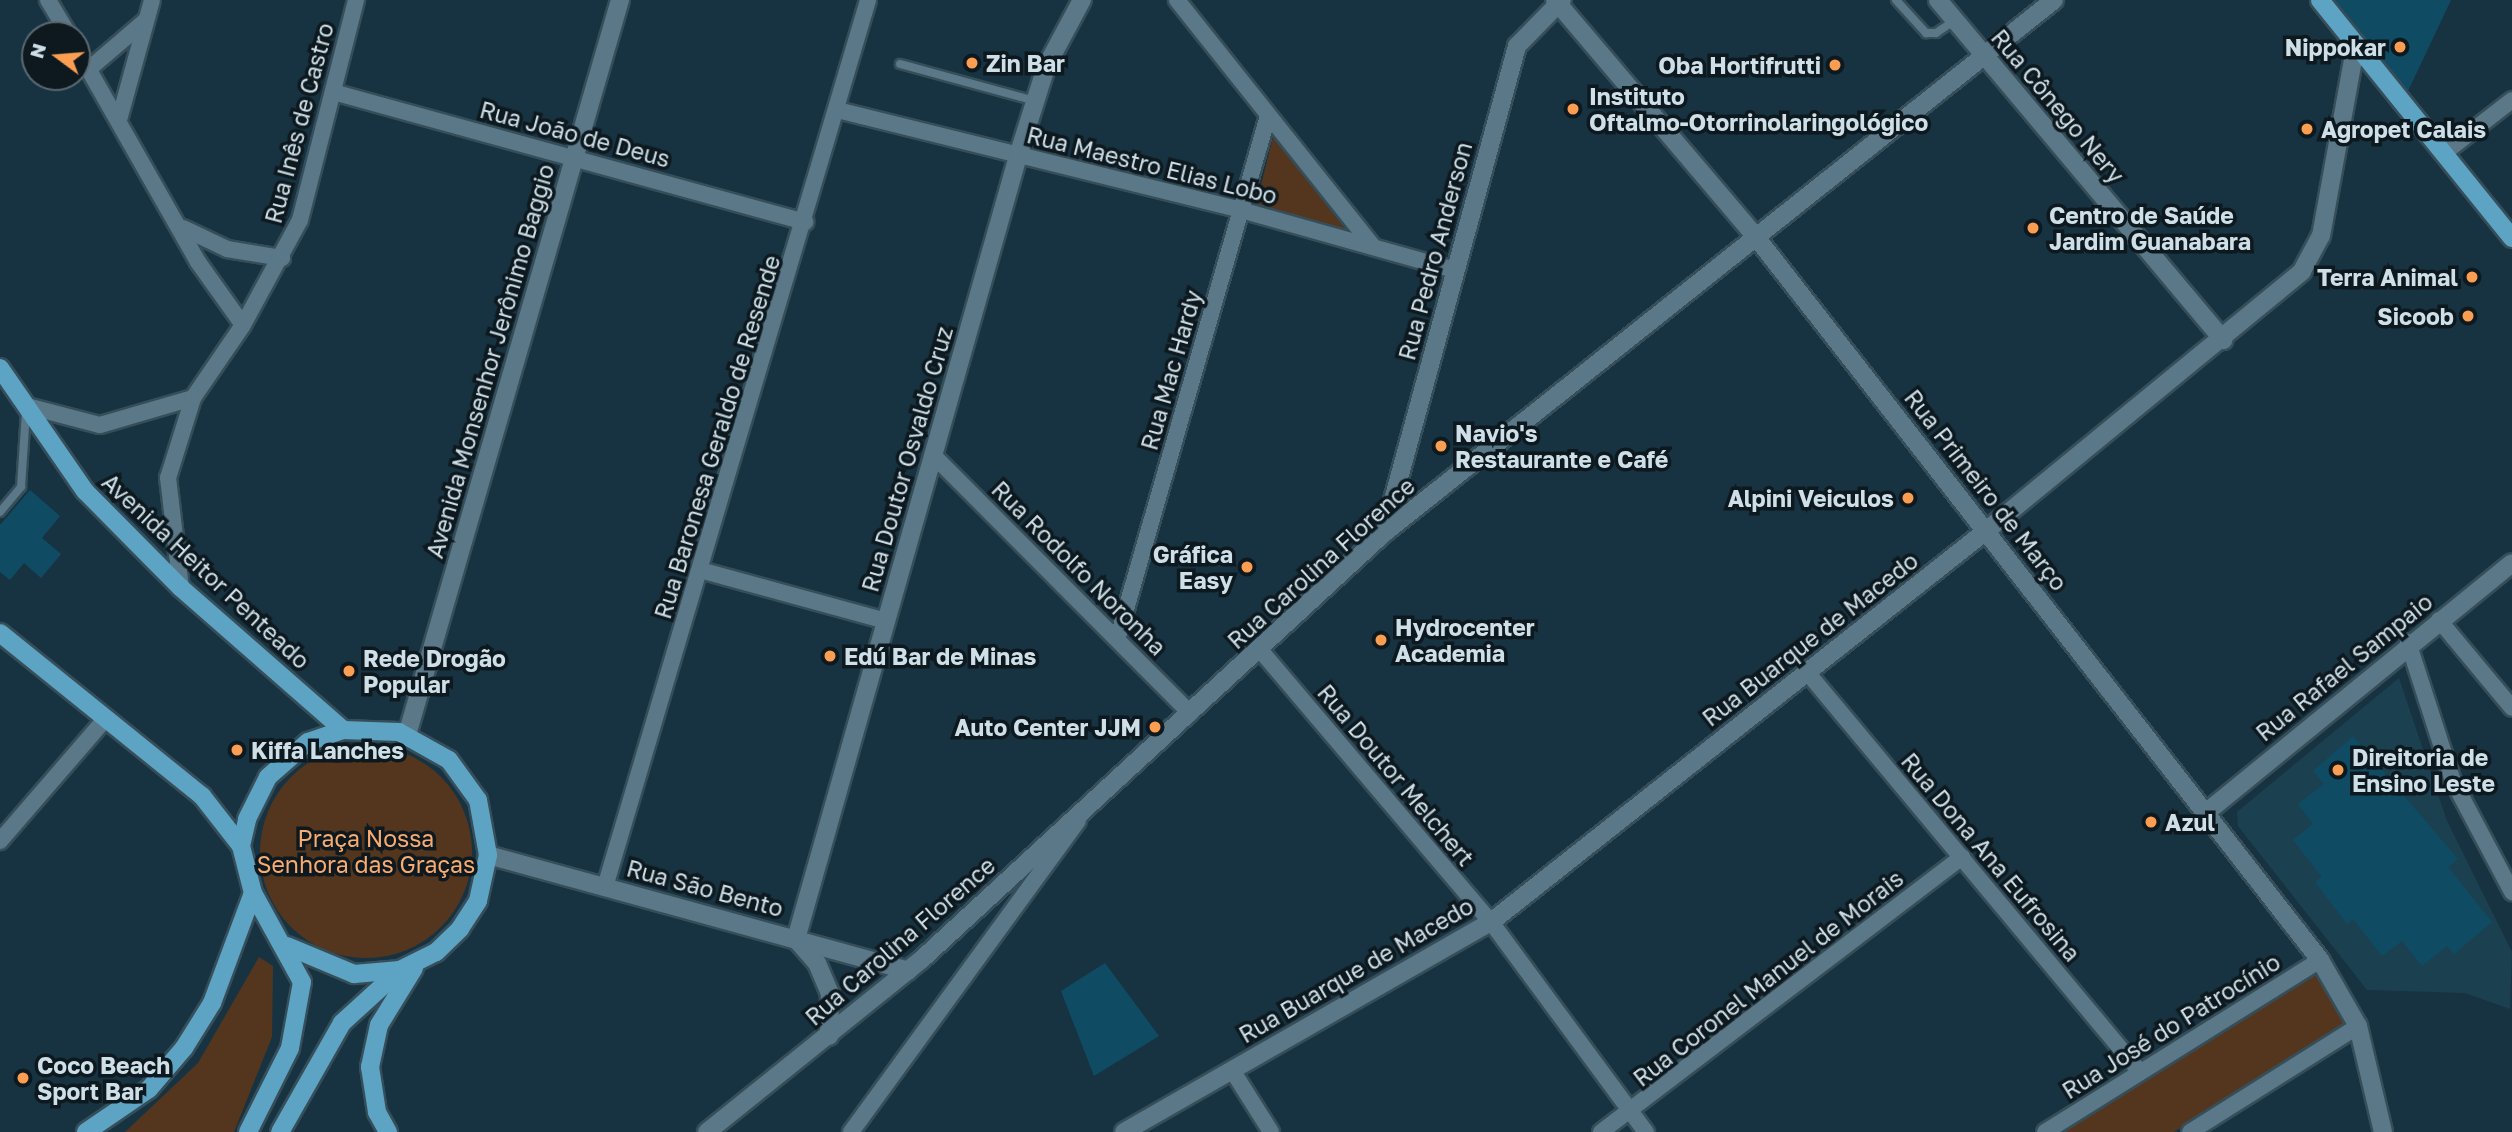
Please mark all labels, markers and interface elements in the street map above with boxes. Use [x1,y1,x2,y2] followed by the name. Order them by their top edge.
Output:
[259,20,339,226] street label: Rua Inês de Castro
[21,21,91,91] north arrow
[1986,24,2130,188] street label: Rua Cônego Nery
[2285,33,2386,61] place label: Nippokar
[2392,39,2408,55] marker: Nippokar
[24,41,50,61] text: N
[986,49,1065,77] place label: Zin Bar
[1658,51,1821,79] place label: Oba Hortifrutti
[964,55,980,71] marker: Zin Bar
[1827,57,1843,73] marker: Oba Hortifrutti
[1589,82,1928,136] place label: Instituto Oftalmo-Otorrinolaringológico
[477,95,673,173] street label: Rua João de Deus
[1563,99,1583,119] marker: Instituto Oftalmo-Otorrinolaringológico
[2321,115,2486,143] place label: Agropet Calais
[1024,121,1280,209] street label: Rua Maestro Elias Lobo
[2299,121,2315,137] marker: Agropet Calais
[1393,139,1477,363] street label: Rua Pedro Anderson
[420,161,560,561] street label: Avenida Monsenhor Jerônimo Baggio
[2049,201,2251,255] place label: Centro de Saúde Jardim Guanabara
[2023,218,2043,238] marker: Centro de Saúde Jardim Guanabara
[648,252,786,622] street label: Rua Baronesa Geraldo de Resende
[2317,263,2458,291] place label: Terra Animal
[2464,269,2480,285] marker: Terra Animal
[1135,287,1207,453] street label: Rua Mac Hardy
[2377,302,2454,330] place label: Sicoob
[2460,308,2476,324] marker: Sicoob
[856,323,958,595] street label: Rua Doutor Osvaldo Cruz
[1899,384,2073,596] street label: Rua Primeiro de Março
[1455,419,1668,473] place label: Navio's Restaurante e Café
[1433,438,1449,454] marker: Navio's Restaurante e Café
[97,468,315,674] street label: Avenida Heitor Penteado
[1222,472,1420,654] street label: Rua Carolina Florence
[986,475,1172,661] street label: Rua Rodolfo Noronha
[1728,484,1894,512] place label: Alpini Veiculos
[1900,490,1916,506] marker: Alpini Veiculos
[1153,540,1233,594] place label: Gráfica Easy
[1697,546,1923,732] street label: Rua Buarque de Macedo
[1239,559,1255,575] marker: Gráfica Easy
[2250,587,2438,747] street label: Rua Rafael Sampaio
[1395,613,1535,667] place label: Hydrocenter Academia
[1373,632,1389,648] marker: Hydrocenter Academia
[844,642,1036,670] place label: Edú Bar de Minas
[363,644,506,698] place label: Rede Drogão Popular
[822,648,838,664] marker: Edú Bar de Minas
[341,663,357,679] marker: Rede Drogão Popular
[1312,679,1480,871] street label: Rua Doutor Melchert
[955,713,1141,741] place label: Auto Center JJM
[1147,719,1163,735] marker: Auto Center JJM
[251,736,404,764] place label: Kiffa Lanches
[229,742,245,758] marker: Kiffa Lanches
[2352,743,2495,797] place label: Direitoria de Ensino Leste
[1896,747,2086,967] street label: Rua Dona Ana Eufrosina
[2330,762,2346,778] marker: Direitoria de Ensino Leste
[2165,808,2215,836] place label: Azul
[2143,814,2159,830] marker: Azul
[257,824,475,878] park label: Praça Nossa Senhora das Graças
[800,851,1000,1031] street label: Rua Carolina Florence
[624,854,786,922] street label: Rua São Bento
[1628,864,1908,1092] street label: Rua Coronel Manuel de Morais
[1234,892,1478,1048] street label: Rua Buarque de Macedo
[2057,948,2285,1104] street label: Rua José do Patrocínio
[37,1051,170,1105] place label: Coco Beach Sport Bar
[15,1070,31,1086] marker: Coco Beach Sport Bar

